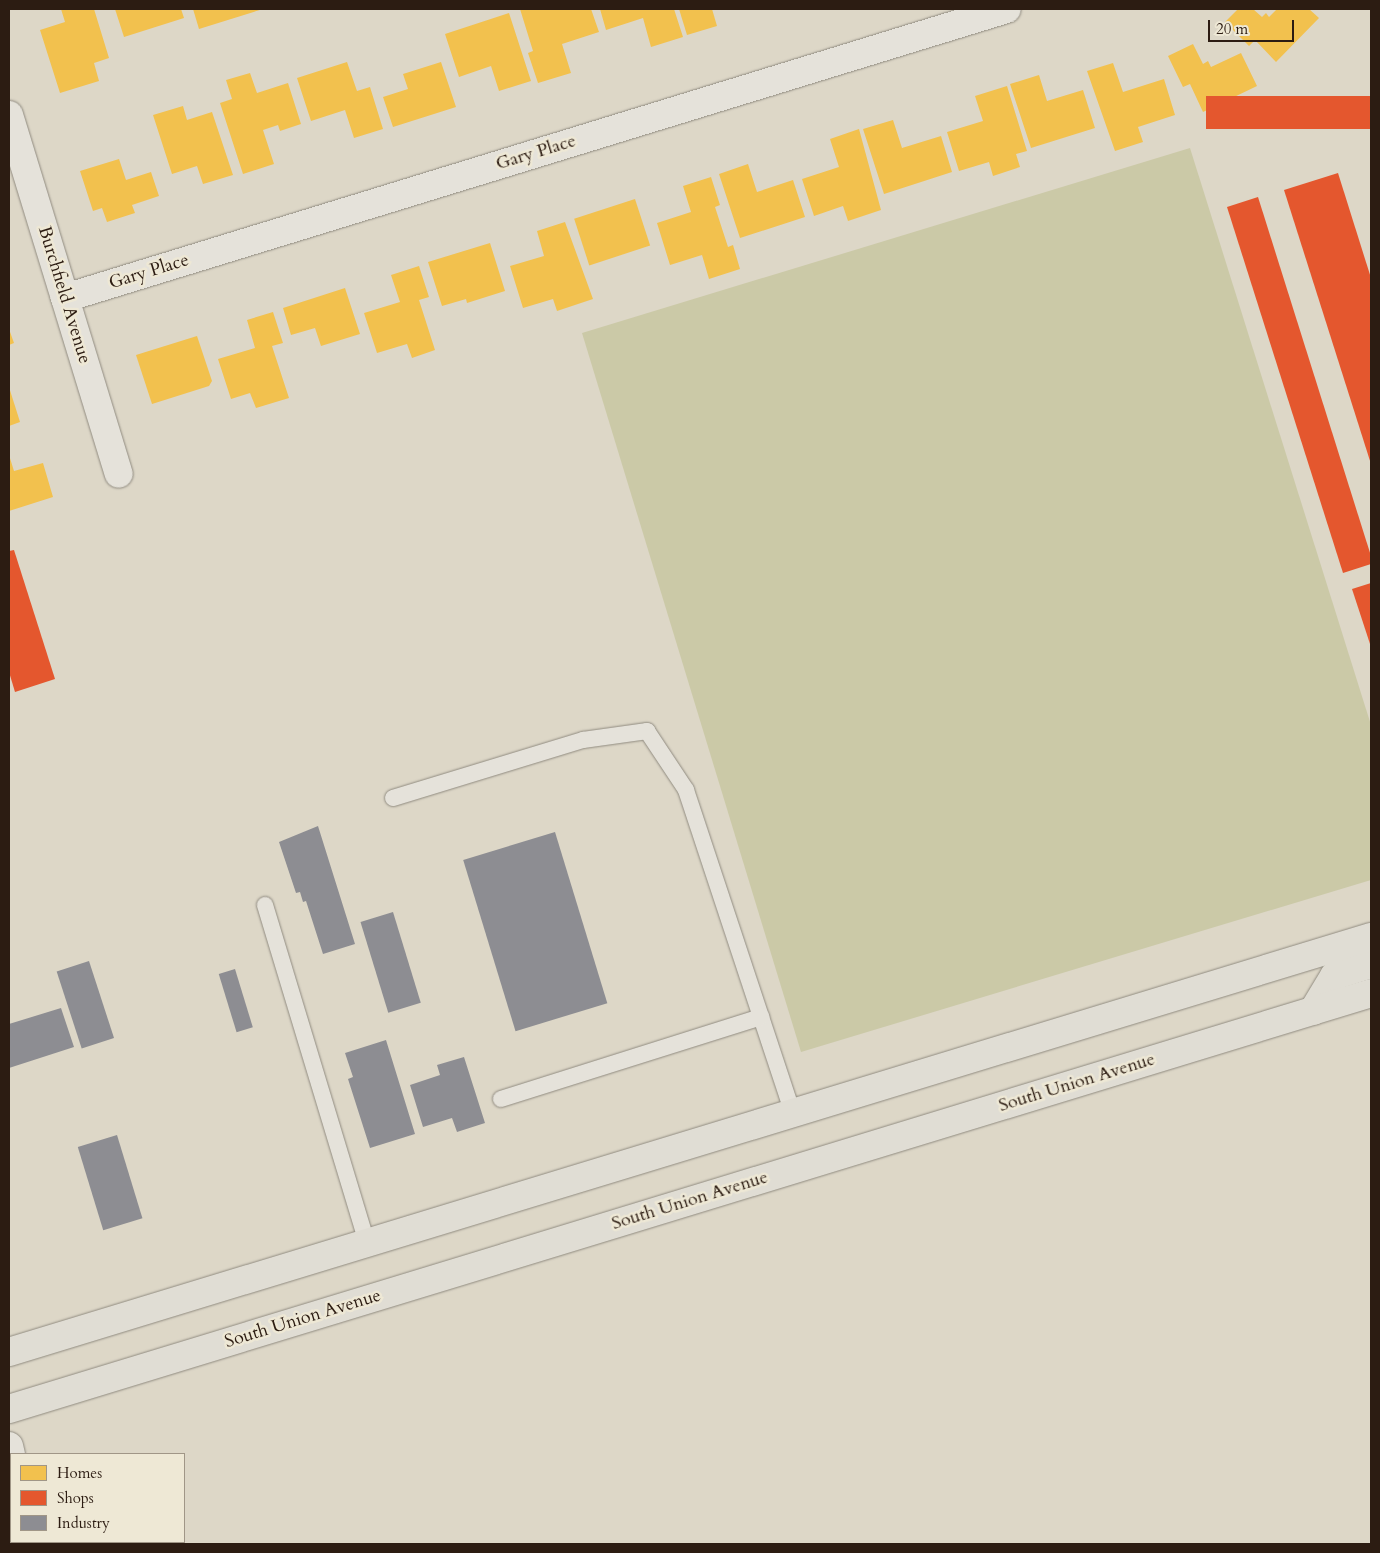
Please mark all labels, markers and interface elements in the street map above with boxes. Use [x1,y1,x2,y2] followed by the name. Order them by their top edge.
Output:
[1210,10,1296,42] scale bar
[1216,19,1248,39] text: 20 m
[493,131,579,175] street label: Gary Place
[33,224,95,366] street label: Burchfield Avenue
[106,250,192,294] street label: Gary Place
[996,1049,1158,1117] street label: South Union Avenue
[609,1167,771,1235] street label: South Union Avenue
[222,1285,384,1353] street label: South Union Avenue
[10,1453,185,1543] legend
[57,1463,102,1483] text: Homes
[57,1488,94,1508] text: Shops
[57,1513,110,1533] text: Industry

